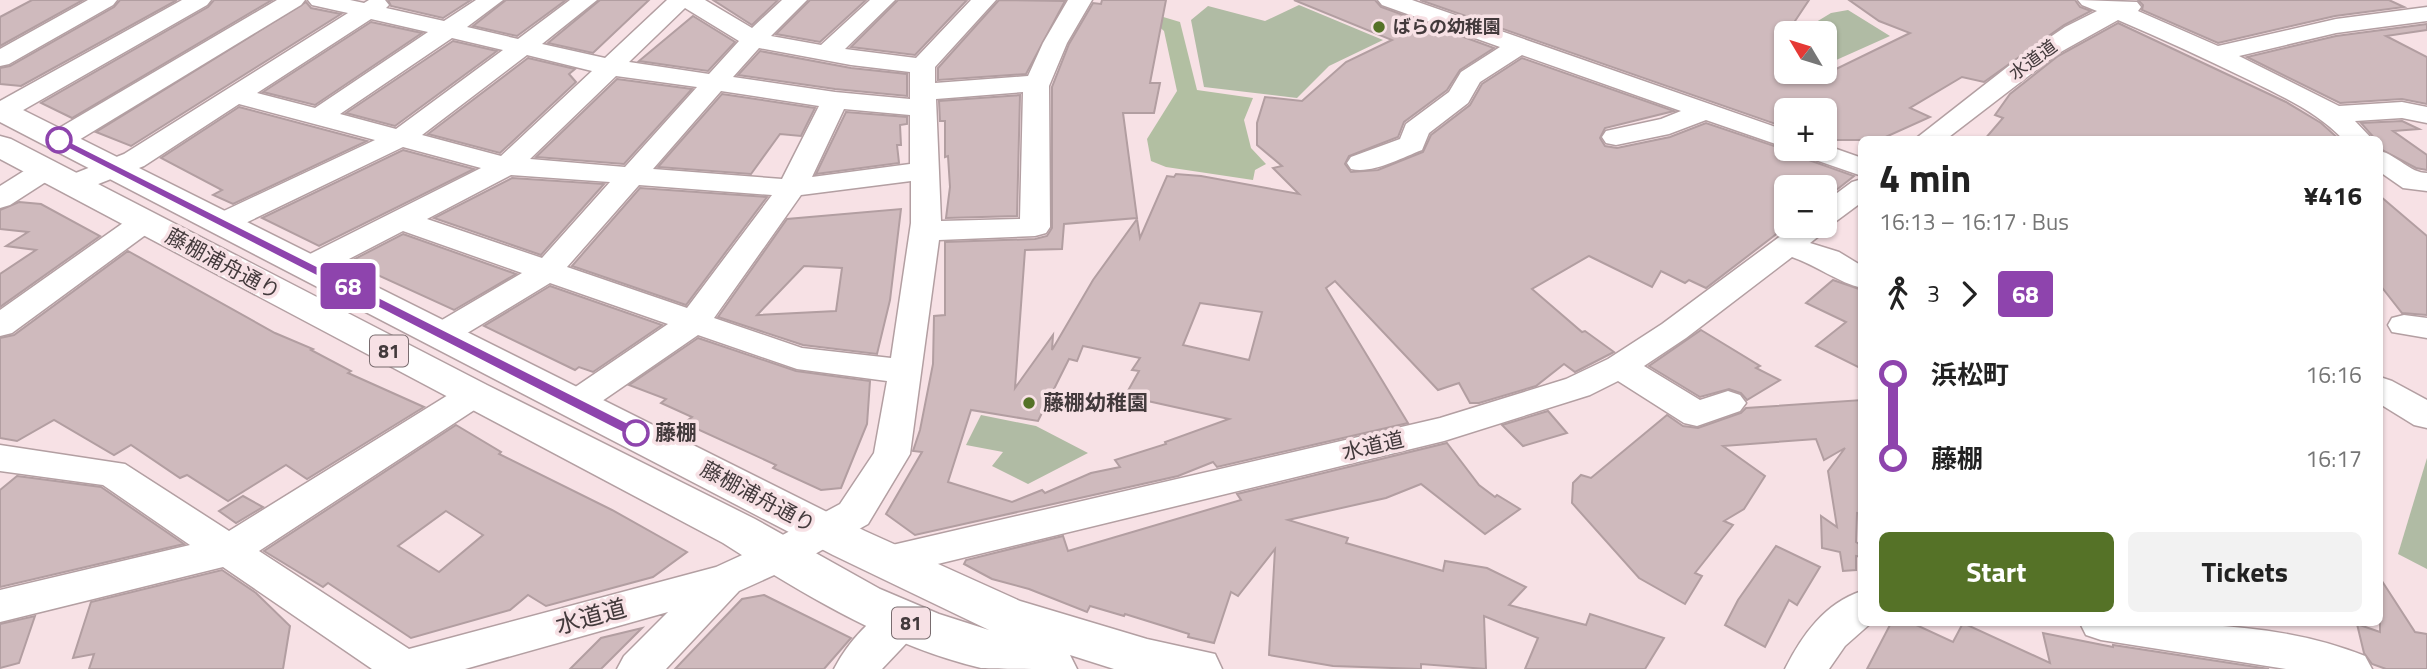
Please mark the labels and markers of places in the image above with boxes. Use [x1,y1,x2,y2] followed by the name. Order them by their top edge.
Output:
[1393,13,1501,40] place label: ばらの幼稚園
[1371,19,1387,35] marker: ばらの幼稚園
[46,127,72,153] unlabelled marker
[1043,386,1148,418] place label: 藤棚幼稚園
[1021,395,1037,411] marker: 藤棚幼稚園
[655,416,697,448] place label: 藤棚
[623,420,649,446] marker: 藤棚

